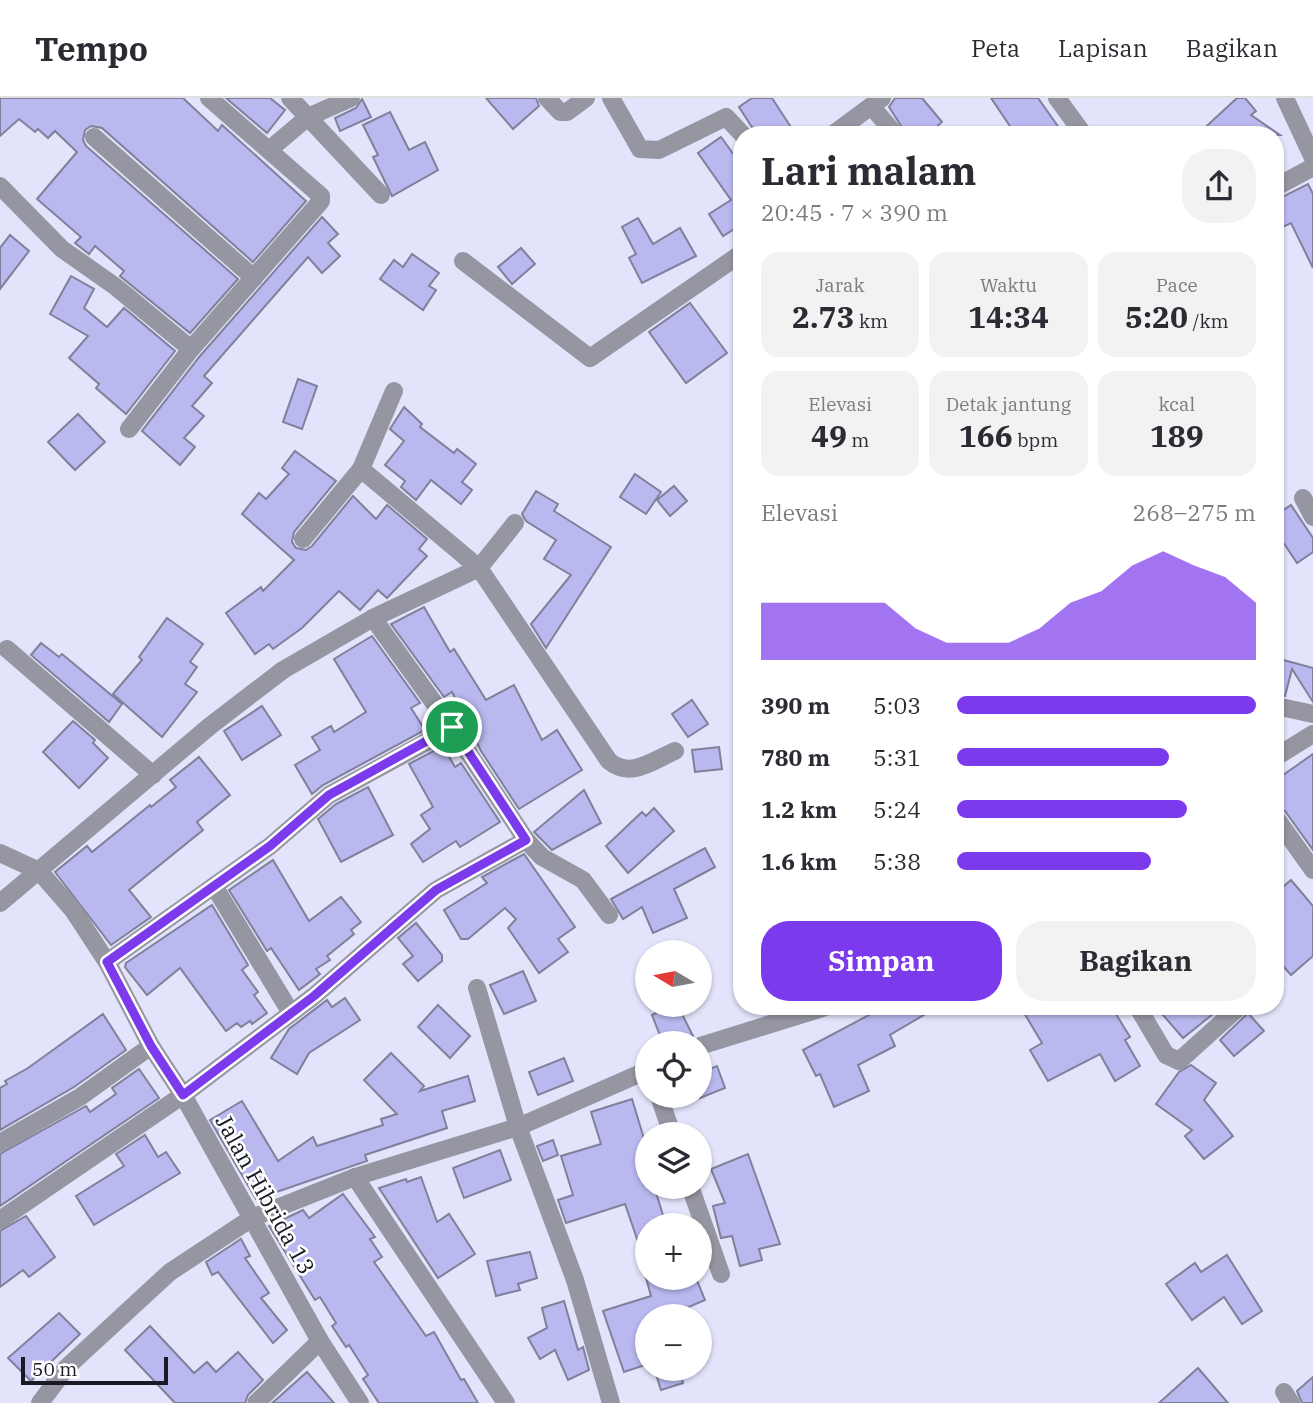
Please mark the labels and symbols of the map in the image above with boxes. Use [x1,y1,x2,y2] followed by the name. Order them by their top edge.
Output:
[422,697,482,757] pin
[635,940,712,1017] north arrow
[210,1109,322,1279] street label: Jalan Hibrida 13
[21,1354,168,1386] scale bar

